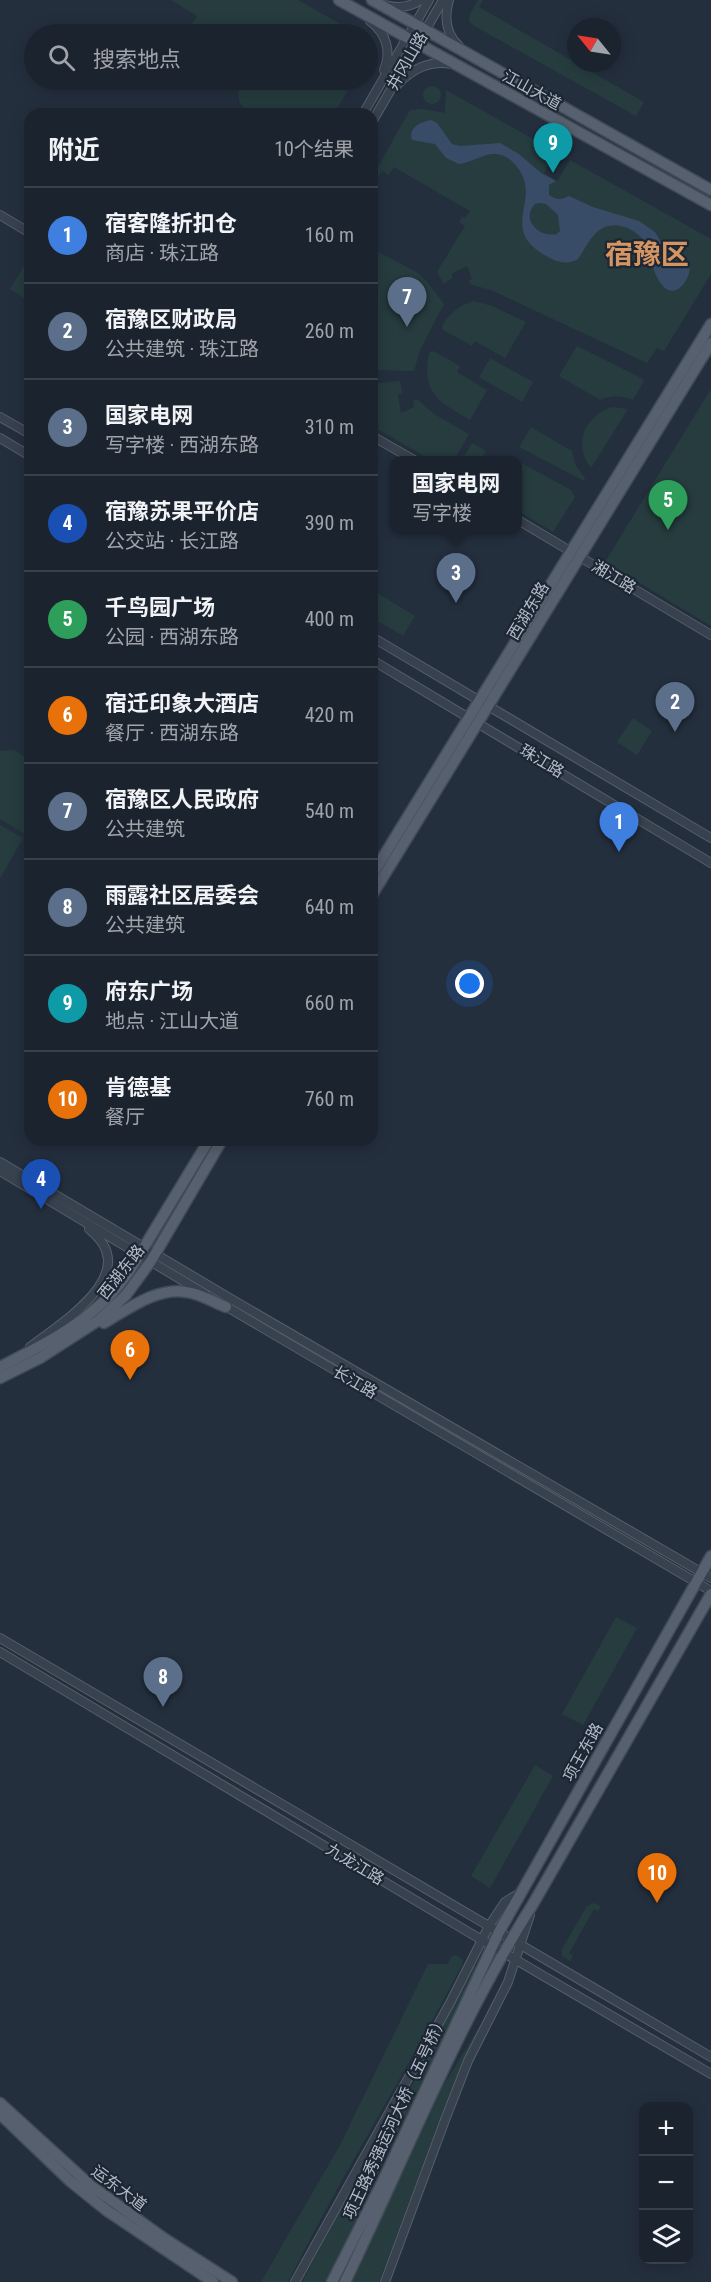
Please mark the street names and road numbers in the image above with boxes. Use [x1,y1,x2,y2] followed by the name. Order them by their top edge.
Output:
[383,29,431,93] street label: 井冈山路
[499,66,565,114] street label: 江山大道
[589,556,639,598] street label: 湘江路
[503,579,553,643] street label: 西湖东路
[517,740,567,782] street label: 珠江路
[94,1241,148,1303] street label: 西湖东路
[329,1362,381,1402] street label: 长江路
[559,1719,607,1785] street label: 项王东路
[323,1839,387,1889] street label: 九龙江路
[339,2011,451,2223] street label: 项王路秀强运河大桥（五号桥）
[88,2161,150,2215] street label: 运东大道

